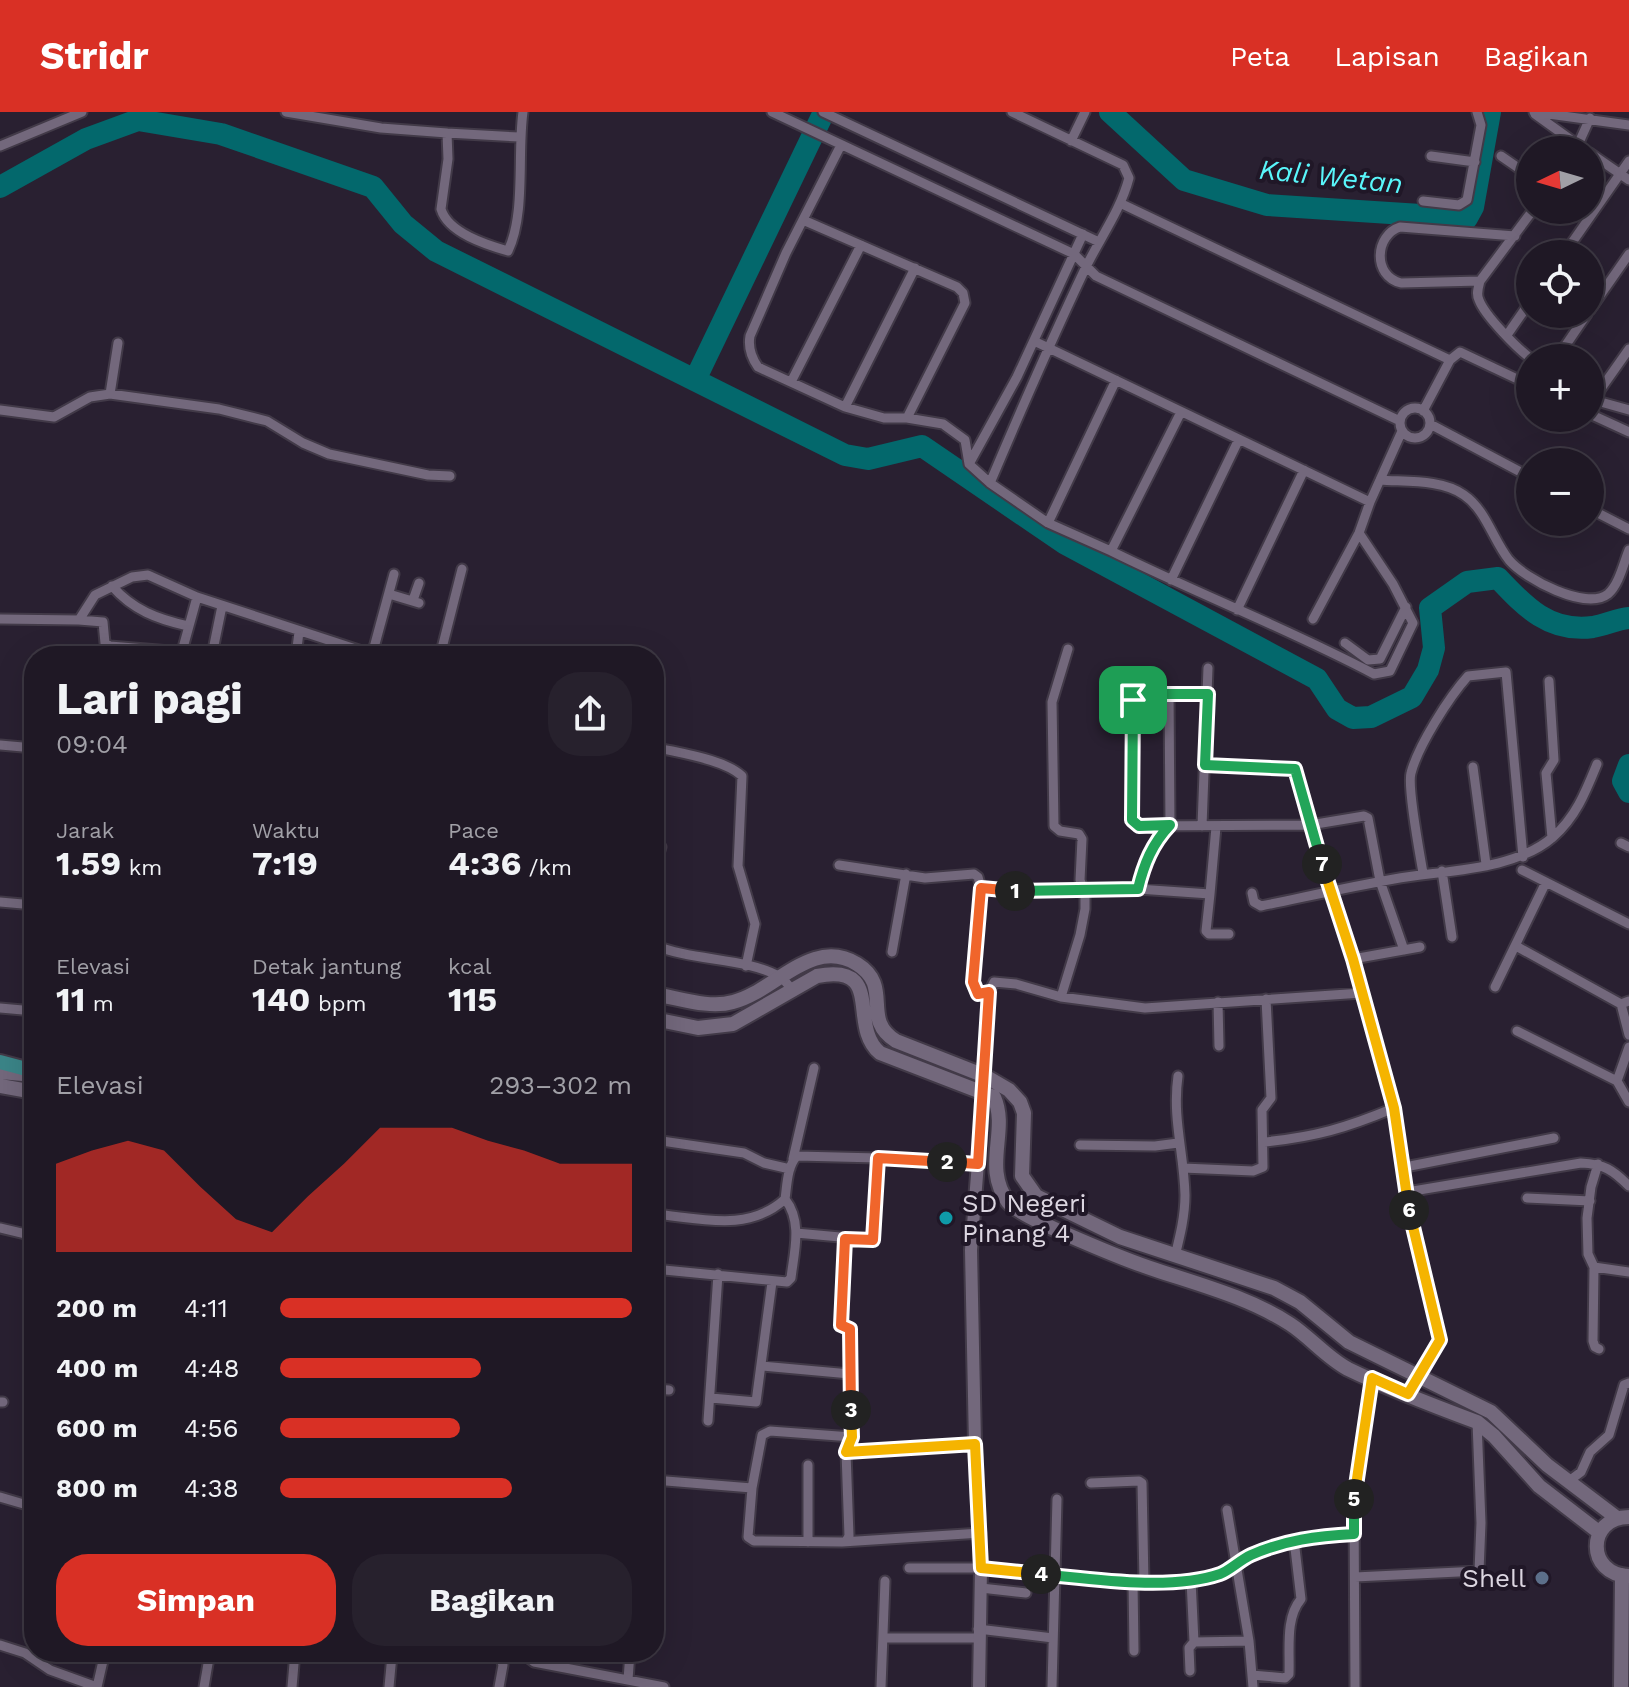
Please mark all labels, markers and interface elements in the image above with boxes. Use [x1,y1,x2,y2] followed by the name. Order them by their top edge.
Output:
[40,34,149,78] text: Stridr
[1230,40,1290,73] text: Peta
[1334,40,1440,73] text: Lapisan
[1484,40,1589,73] text: Bagikan
[1516,136,1604,224] north arrow
[1516,136,1604,536] map controls
[1257,153,1405,200] water label: Kali Wetan
[1516,240,1604,328] button: locate
[1516,344,1604,432] button: +
[1516,448,1604,536] button: −
[1099,666,1167,734] pin
[548,672,632,756] button: share
[56,673,243,725] text: Lari pagi
[1111,678,1155,722] icon: arrive
[56,729,128,759] text: 09:04
[56,818,114,843] text: Jarak
[252,818,320,843] text: Waktu
[448,818,499,843] text: Pace
[56,843,121,883] text: 1.59
[252,843,318,883] text: 7:19
[448,843,521,883] text: 4:36
[1302,844,1342,884] pin: 7
[1315,851,1329,876] text: 7
[121,855,162,880] text: km
[521,855,572,880] text: /km
[995,871,1035,911] pin: 1
[1010,878,1020,903] text: 1
[56,954,130,979] text: Elevasi
[252,954,401,979] text: Detak jantung
[448,954,492,979] text: kcal
[56,979,85,1019] text: 11
[252,979,311,1019] text: 140
[448,979,497,1019] text: 115
[85,991,114,1016] text: m
[311,991,367,1016] text: bpm
[56,1070,144,1100] text: Elevasi
[489,1070,632,1100] text: 293–302 m
[927,1142,967,1182] pin: 2
[940,1149,954,1174] text: 2
[962,1188,1087,1248] place label: SD Negeri Pinang 4
[1389,1190,1429,1230] pin: 6
[1402,1197,1416,1222] text: 6
[937,1209,955,1227] marker: SD Negeri Pinang 4
[56,1293,137,1323] text: 200 m
[184,1293,228,1323] text: 4:11
[56,1353,138,1383] text: 400 m
[184,1353,239,1383] text: 4:48
[831,1390,871,1430] pin: 3
[844,1397,858,1422] text: 3
[56,1413,137,1443] text: 600 m
[184,1413,239,1443] text: 4:56
[56,1473,138,1503] text: 800 m
[184,1473,239,1503] text: 4:38
[1334,1479,1374,1519] pin: 5
[1348,1486,1360,1511] text: 5
[56,1554,336,1646] button: Simpan
[352,1554,632,1646] button: Bagikan
[1021,1554,1061,1594] pin: 4
[1034,1561,1048,1586] text: 4
[1462,1563,1526,1593] place label: Shell
[1533,1569,1551,1587] marker: Shell

